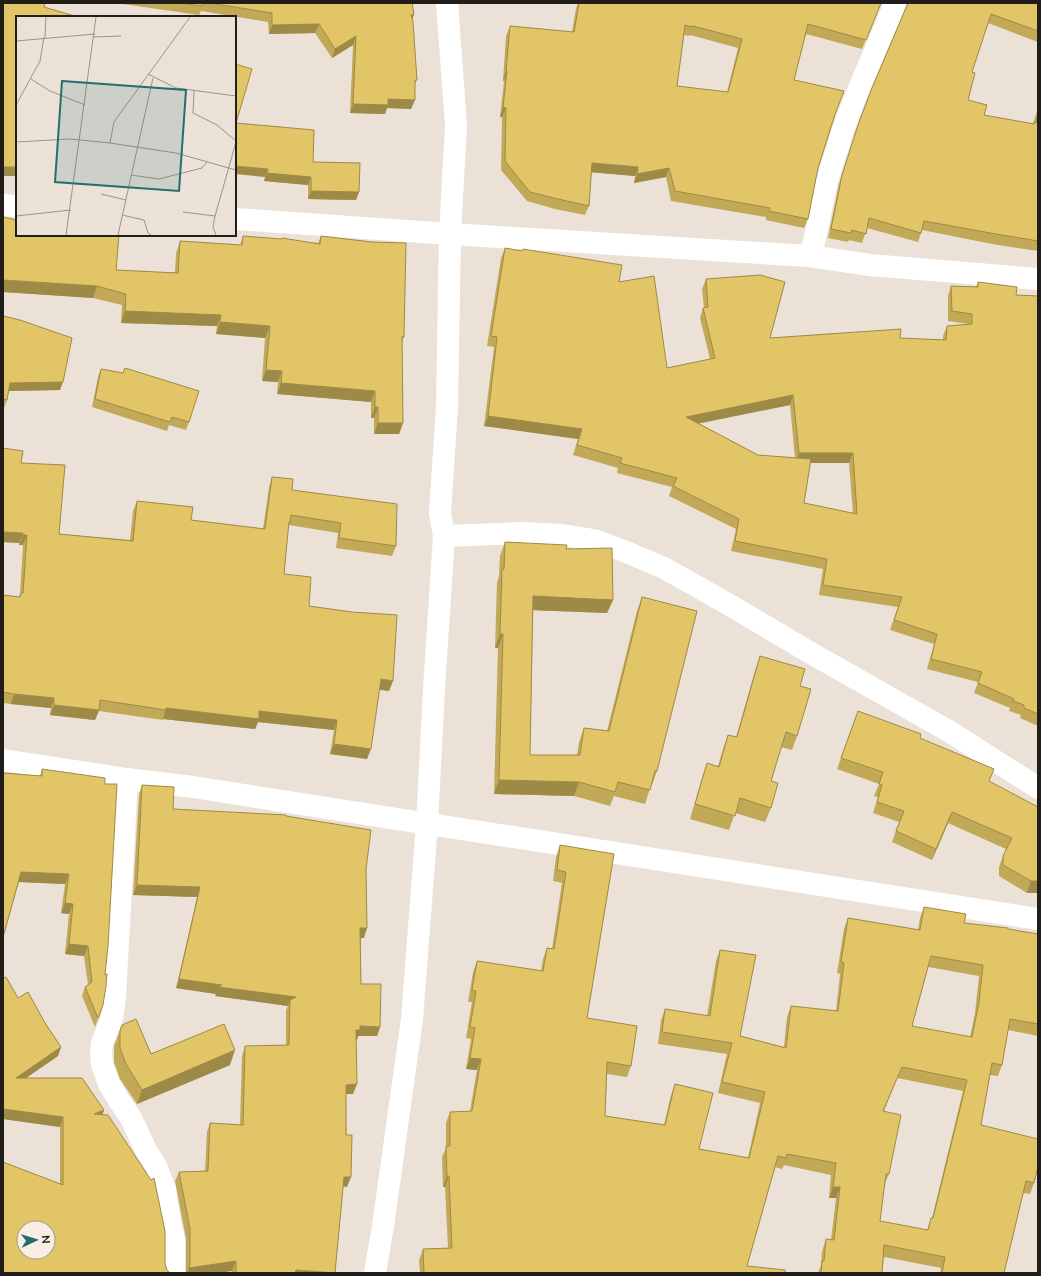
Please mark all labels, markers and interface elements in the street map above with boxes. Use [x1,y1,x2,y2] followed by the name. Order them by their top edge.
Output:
[16,16,236,236] inset map
[16,1220,56,1260] north arrow
[39,1235,53,1244] text: N

